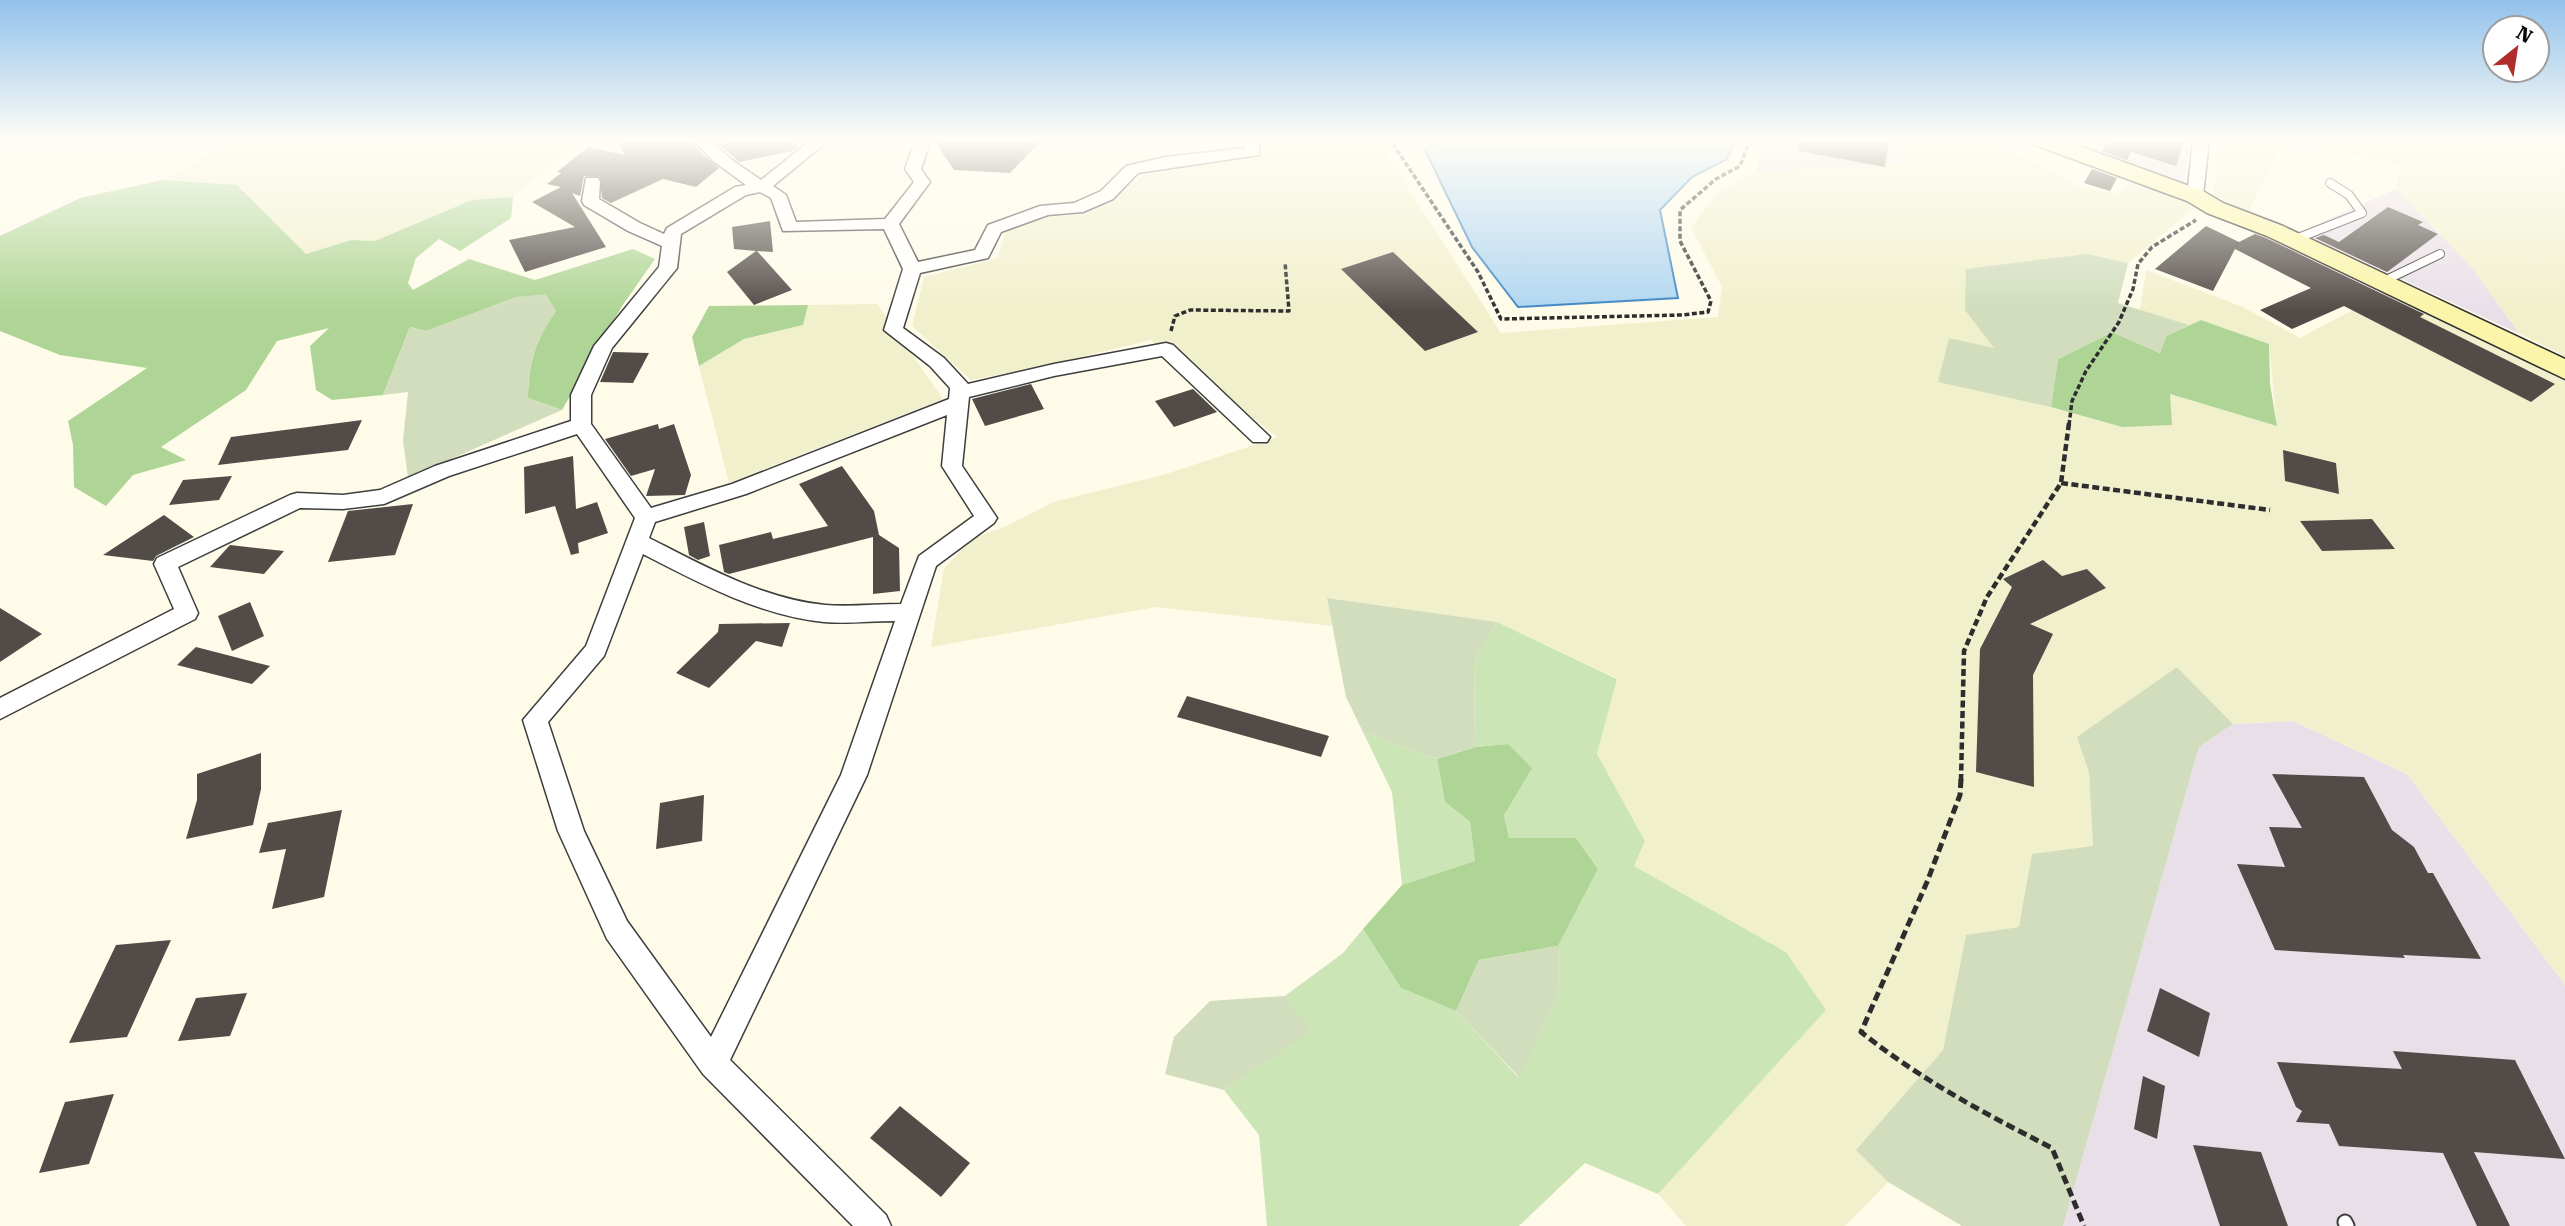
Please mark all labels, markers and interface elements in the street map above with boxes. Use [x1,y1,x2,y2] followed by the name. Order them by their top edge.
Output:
[2481,14,2551,84] north arrow
[2512,21,2537,49] text: N

